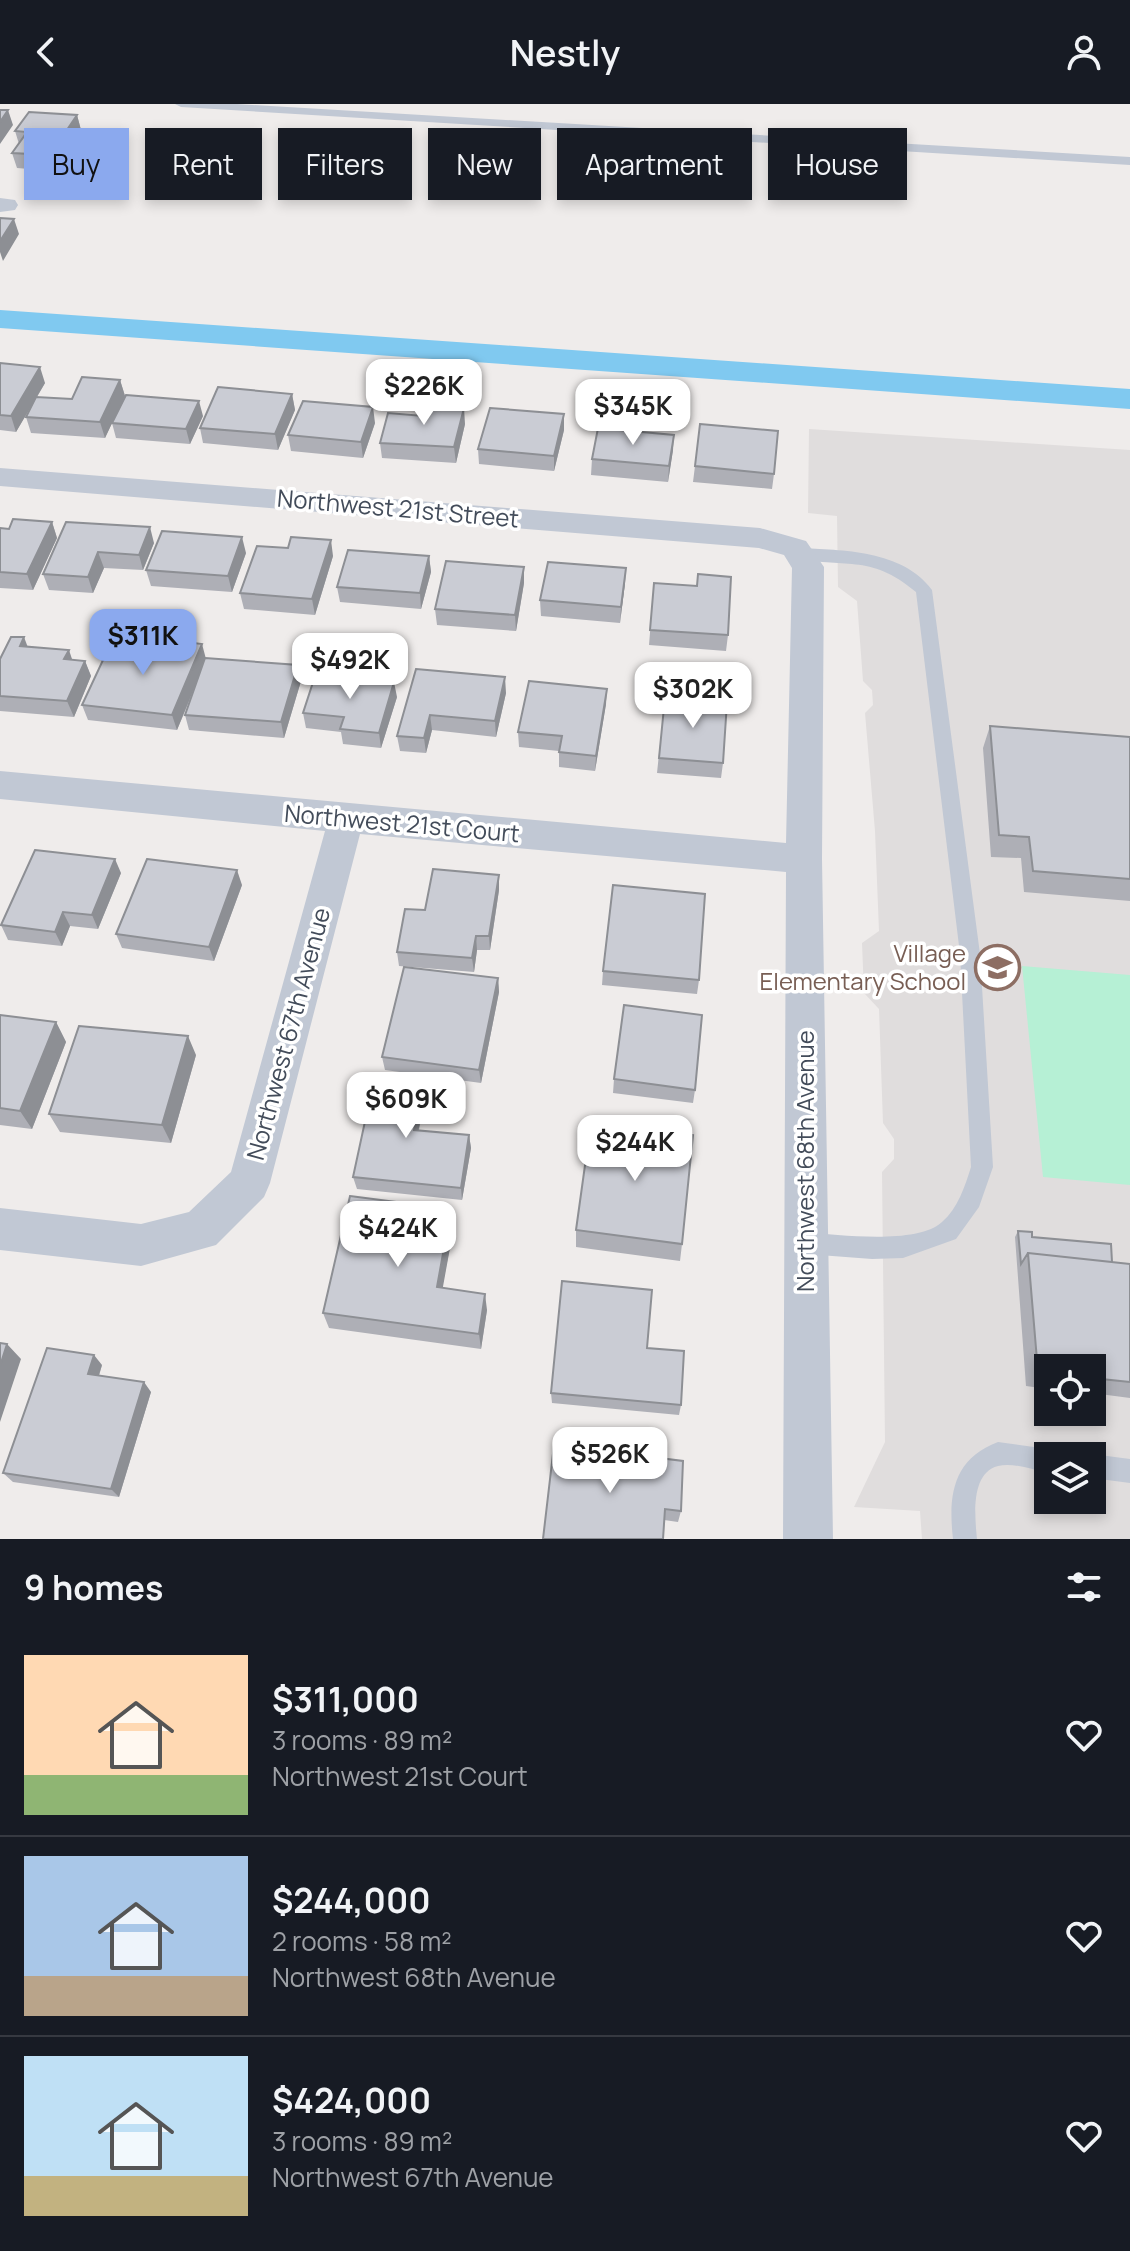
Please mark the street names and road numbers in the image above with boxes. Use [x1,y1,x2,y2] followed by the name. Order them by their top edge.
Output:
[276,480,520,535] street label: Northwest 21st Street
[283,796,521,849] street label: Northwest 21st Court
[238,904,337,1163] street label: Northwest 67th Avenue
[788,1030,821,1292] street label: Northwest 68th Avenue

